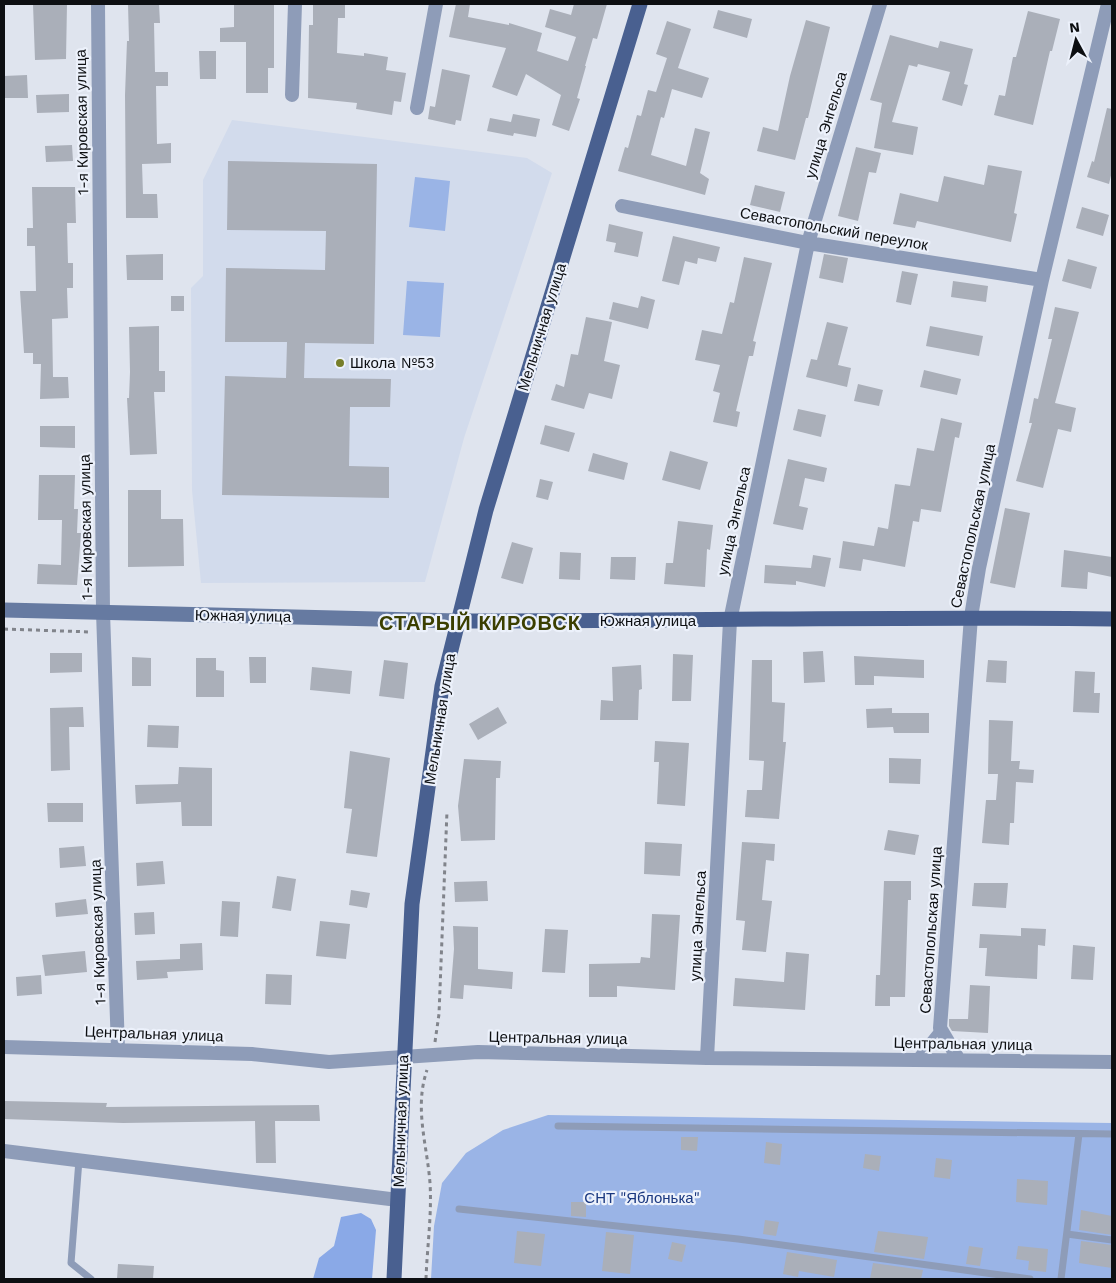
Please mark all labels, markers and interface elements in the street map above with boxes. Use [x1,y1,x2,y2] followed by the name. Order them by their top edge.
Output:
[1051,15,1101,65] north arrow
[1068,19,1081,36] text: N
[72,48,92,195] street label: 1-я Кировская улица
[801,69,851,181] street label: улица Энгельса
[739,204,930,254] street label: Севастопольский переулок
[514,260,570,393] street label: Мельничная улица
[350,354,435,372] place label: Школа №53
[334,357,346,369] marker: Школа №53
[947,441,999,610] street label: Севастопольская улица
[76,453,96,600] street label: 1-я Кировская улица
[714,464,754,577] street label: улица Энгельса
[195,606,292,626] street label: Южная улица
[379,611,581,635] district label: СТАРЫЙ КИРОВСК
[600,612,697,630] street label: Южная улица
[421,651,459,786] street label: Мельничная улица
[916,845,946,1014] street label: Севастопольская улица
[86,858,110,1005] street label: 1-я Кировская улица
[686,870,710,982] street label: улица Энгельса
[84,1023,224,1045] street label: Центральная улица
[488,1028,628,1048] street label: Центральная улица
[893,1034,1033,1054] street label: Центральная улица
[390,1054,412,1188] street label: Мельничная улица
[584,1189,700,1207] park label: СНТ "Яблонька"

